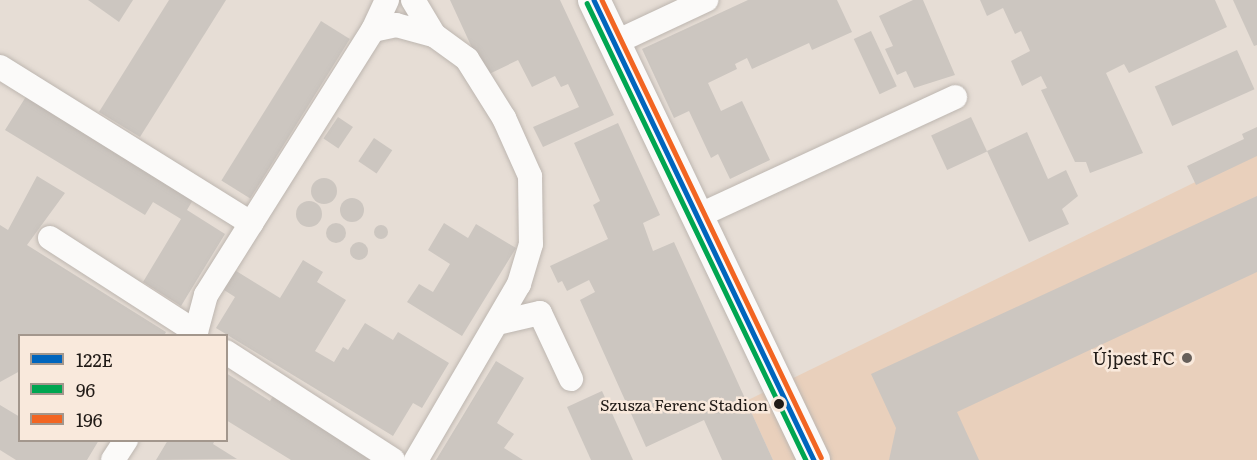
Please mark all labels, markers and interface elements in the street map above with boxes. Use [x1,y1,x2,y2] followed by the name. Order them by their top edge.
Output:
[18,334,228,442] legend
[76,346,113,373] text: 122E
[1093,347,1175,369] place label: Újpest FC
[1180,351,1194,365] marker: Újpest FC
[76,376,95,403] text: 96
[600,394,768,414] place label: Szusza Ferenc Stadion
[773,398,785,410] marker: Szusza Ferenc Stadion
[76,406,102,433] text: 196

